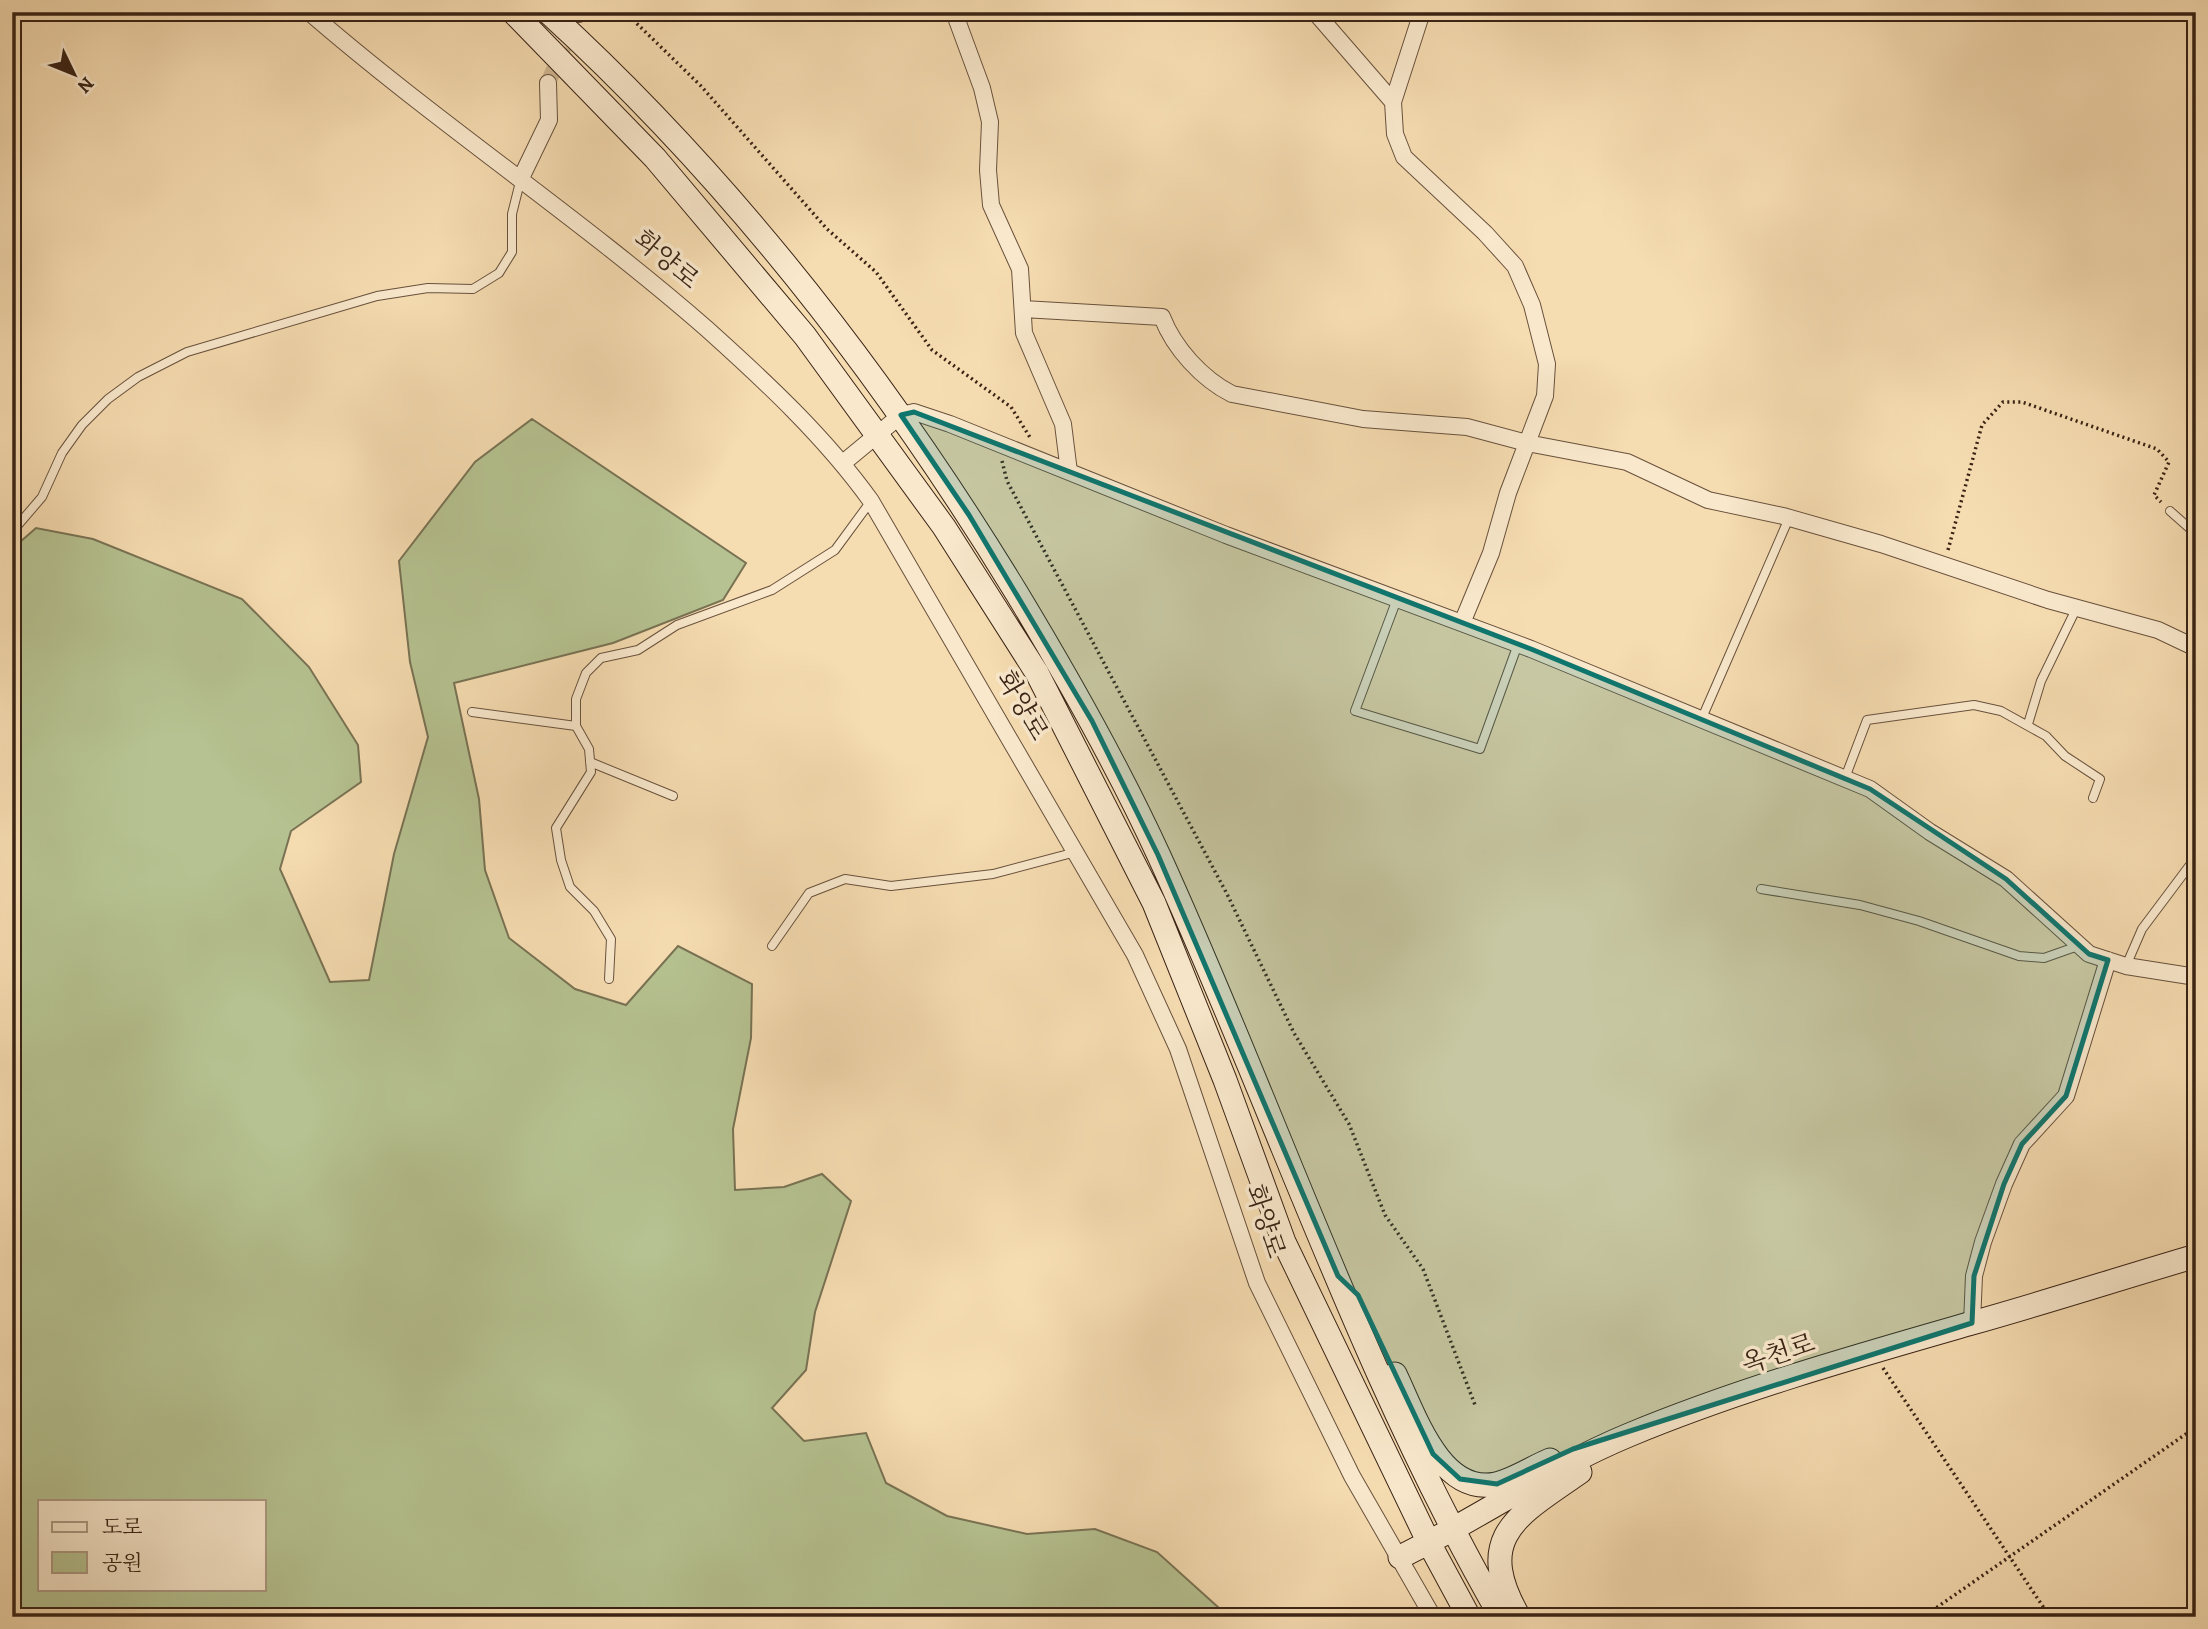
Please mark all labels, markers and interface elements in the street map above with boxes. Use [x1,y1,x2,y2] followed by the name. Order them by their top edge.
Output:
[38,38,108,108] north arrow
[71,71,100,99] text: N
[627,222,707,297] street label: 화양로
[989,664,1057,747] street label: 화양로
[1237,1180,1294,1262] street label: 화양로
[1737,1325,1819,1382] street label: 옥천로
[38,1500,266,1590] legend
[102,1513,143,1541] text: 도로
[102,1549,143,1577] text: 공원

